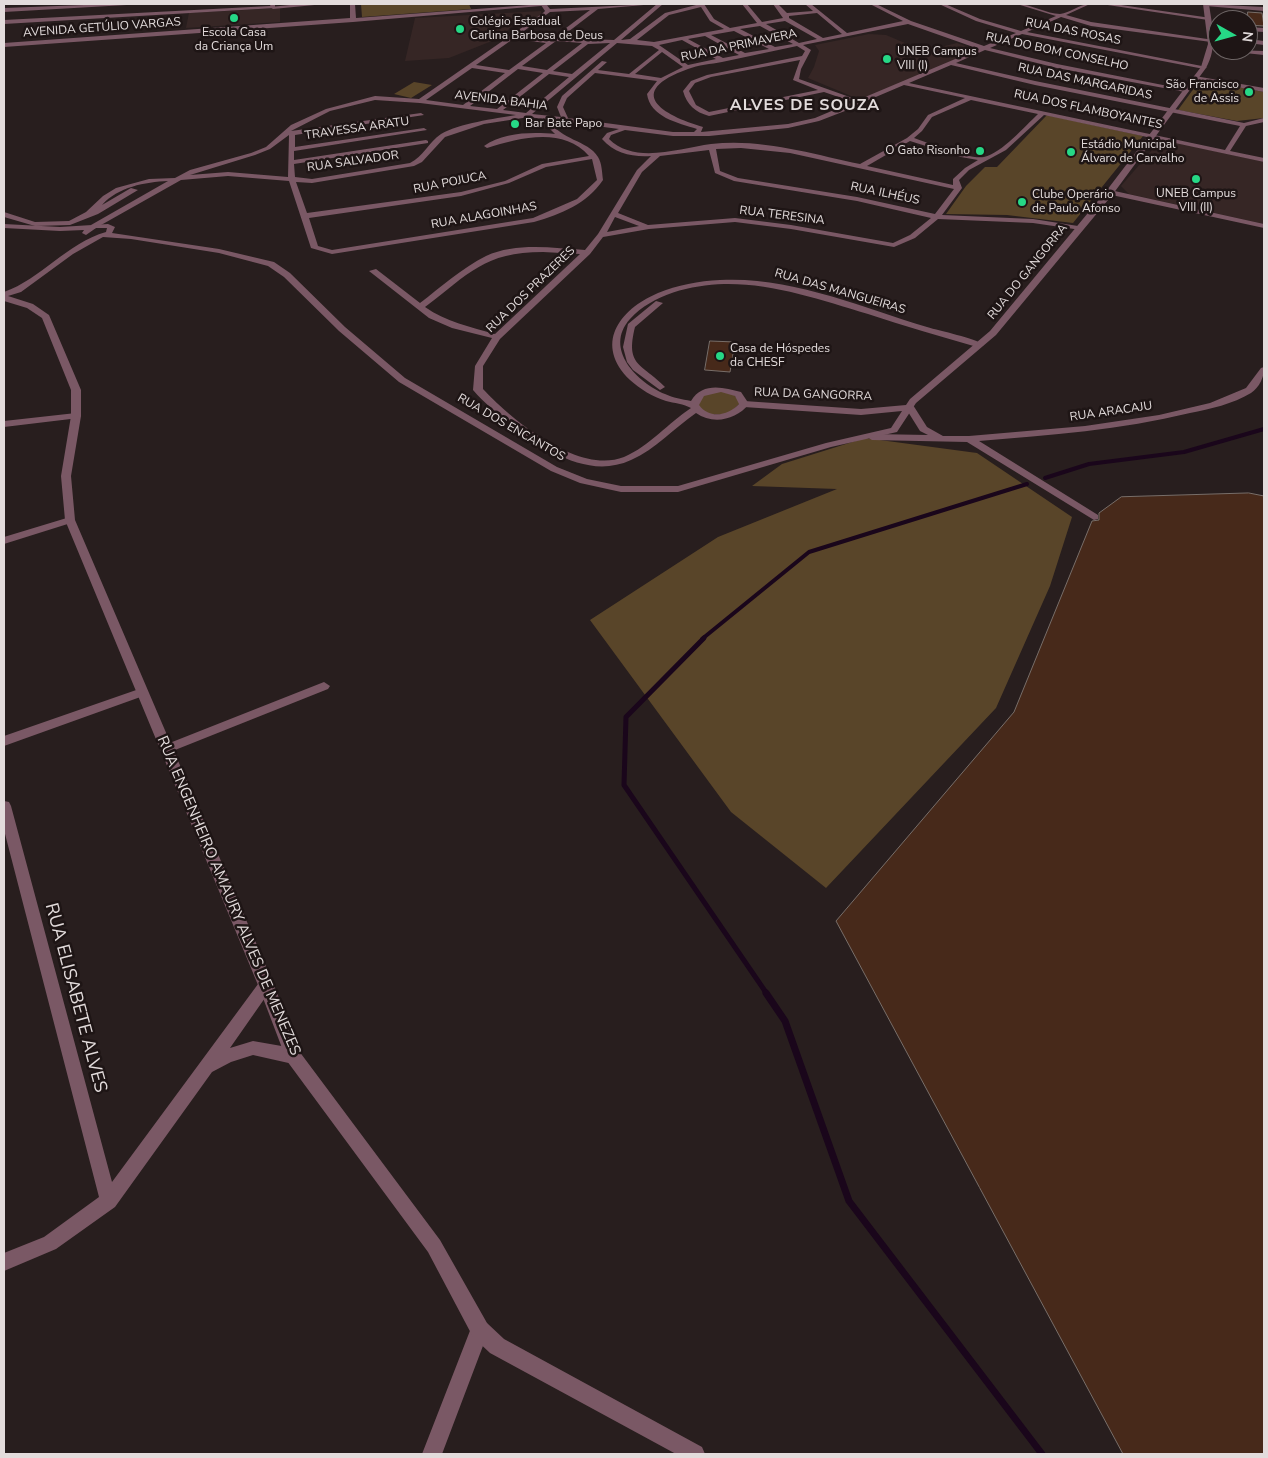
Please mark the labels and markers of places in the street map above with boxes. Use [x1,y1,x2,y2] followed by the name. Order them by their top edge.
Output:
[228,12,240,24] marker: Escola Casa da Criança Um
[470,15,603,43] place label: Colégio Estadual Carlina Barbosa de Deus
[454,23,466,35] marker: Colégio Estadual Carlina Barbosa de Deus
[195,26,273,54] place label: Escola Casa da Criança Um
[897,45,977,73] place label: UNEB Campus VIII (I)
[881,53,893,65] marker: UNEB Campus VIII (I)
[1165,78,1239,106] place label: São Francisco de Assis
[1243,86,1255,98] marker: São Francisco de Assis
[525,117,602,131] place label: Bar Bate Papo
[509,118,521,130] marker: Bar Bate Papo
[1081,138,1184,166] place label: Estádio Municipal Álvaro de Carvalho
[885,144,970,158] place label: O Gato Risonho
[974,145,986,157] marker: O Gato Risonho
[1065,146,1077,158] marker: Estádio Municipal Álvaro de Carvalho
[1190,173,1202,185] marker: UNEB Campus VIII (II)
[1156,187,1236,215] place label: UNEB Campus VIII (II)
[1032,188,1121,216] place label: Clube Operário de Paulo Afonso
[1016,196,1028,208] marker: Clube Operário de Paulo Afonso
[730,342,830,370] place label: Casa de Hóspedes da CHESF
[714,350,726,362] marker: Casa de Hóspedes da CHESF

